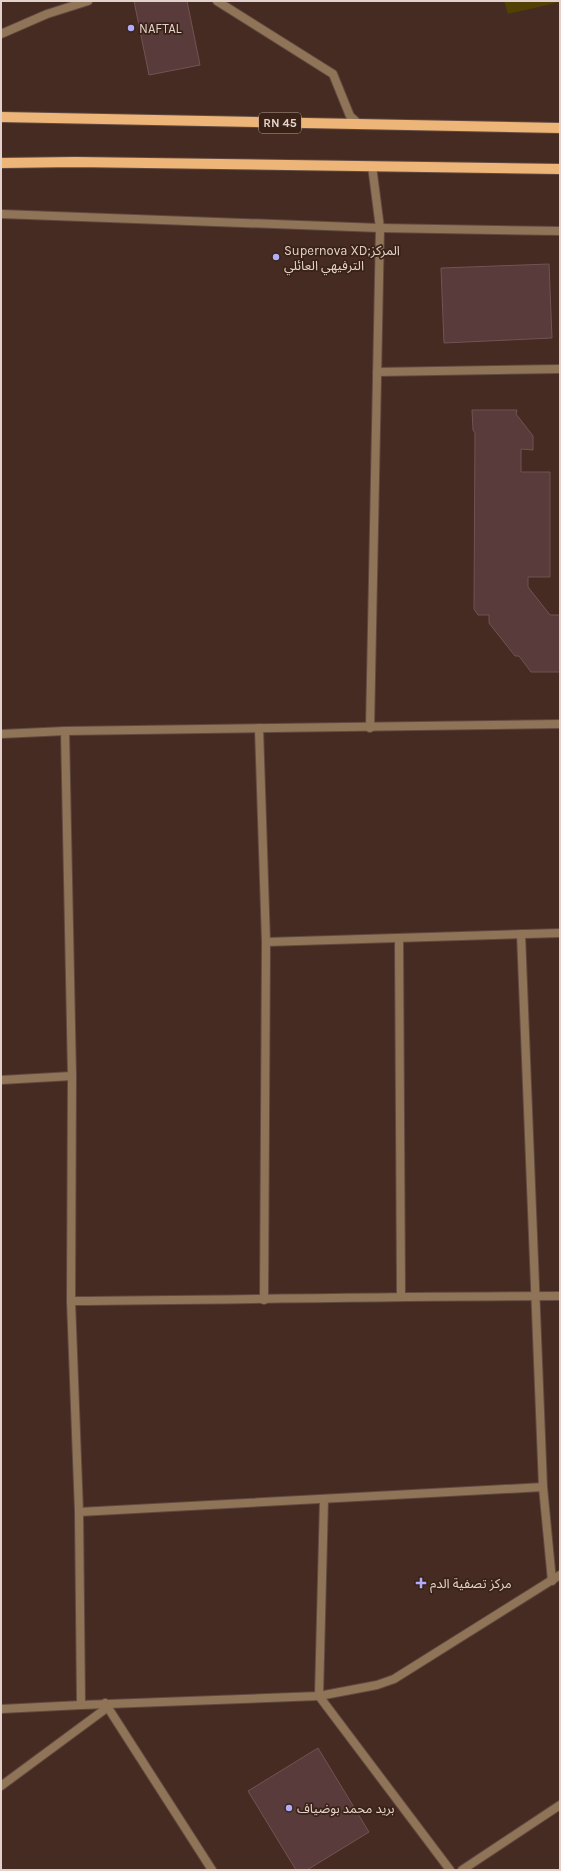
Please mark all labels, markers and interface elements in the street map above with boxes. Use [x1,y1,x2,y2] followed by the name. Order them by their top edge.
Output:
[139,21,182,36] place label: NAFTAL
[126,23,136,33] marker: NAFTAL
[259,113,301,133] road number: RN 45
[284,243,400,276] place label: Supernova XD;المركز الترفيهي العائلي
[271,252,281,262] marker: Supernova XD;المركز الترفيهي العائلي
[430,1576,512,1593] place label: مركز تصفية الدم
[415,1577,427,1589] marker: مركز تصفية الدم
[297,1801,395,1816] place label: بريد محمد بوضياف
[284,1803,294,1813] marker: بريد محمد بوضياف

